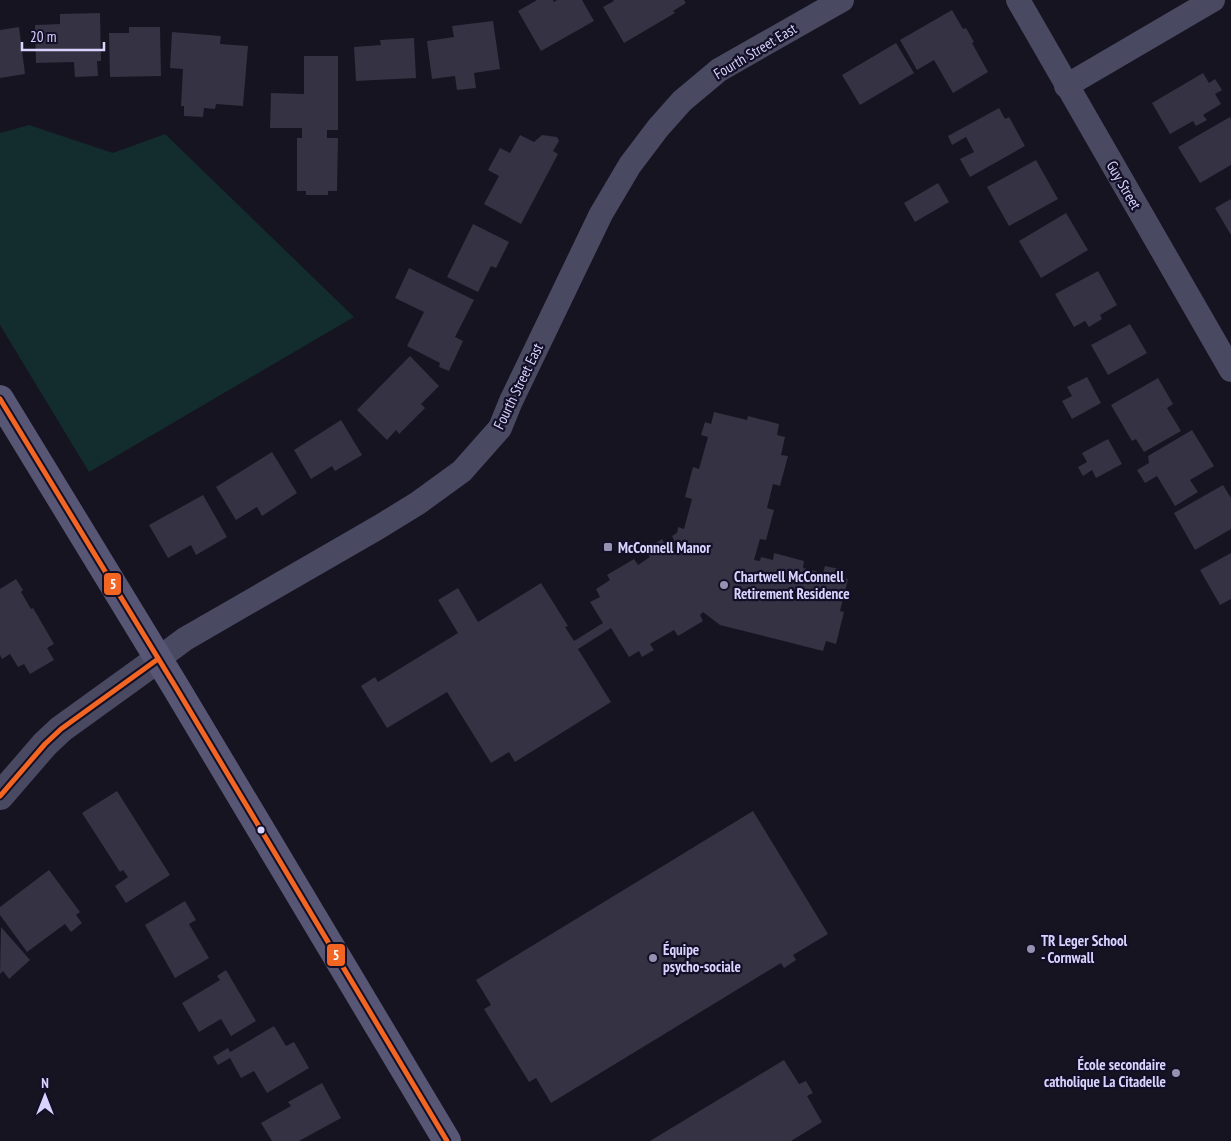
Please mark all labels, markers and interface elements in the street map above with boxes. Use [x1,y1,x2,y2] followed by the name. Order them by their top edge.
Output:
[710,19,800,83] street label: Fourth Street East
[22,20,105,52] scale bar
[30,27,56,46] text: 20 m
[1102,157,1146,213] street label: Guy Street
[489,340,547,432] street label: Fourth Street East
[618,538,711,557] place label: McConnell Manor
[602,541,614,553] marker: McConnell Manor
[734,567,850,603] place label: Chartwell McConnell Retirement Residence
[103,572,122,596] line badge: 5
[110,575,116,593] text: 5
[718,579,730,591] marker: Chartwell McConnell Retirement Residence
[256,825,266,835] unlabelled marker
[1041,931,1128,967] place label: TR Leger School - Cornwall
[663,940,741,976] place label: Équipe psycho-sociale
[326,943,346,967] line badge: 5
[1025,943,1037,955] marker: TR Leger School - Cornwall
[333,946,339,964] text: 5
[647,952,659,964] marker: Équipe psycho-sociale
[1044,1055,1166,1091] place label: École secondaire catholique La Citadelle
[1170,1067,1182,1079] marker: École secondaire catholique La Citadelle
[20,1071,70,1121] north arrow
[41,1074,49,1092] text: N

